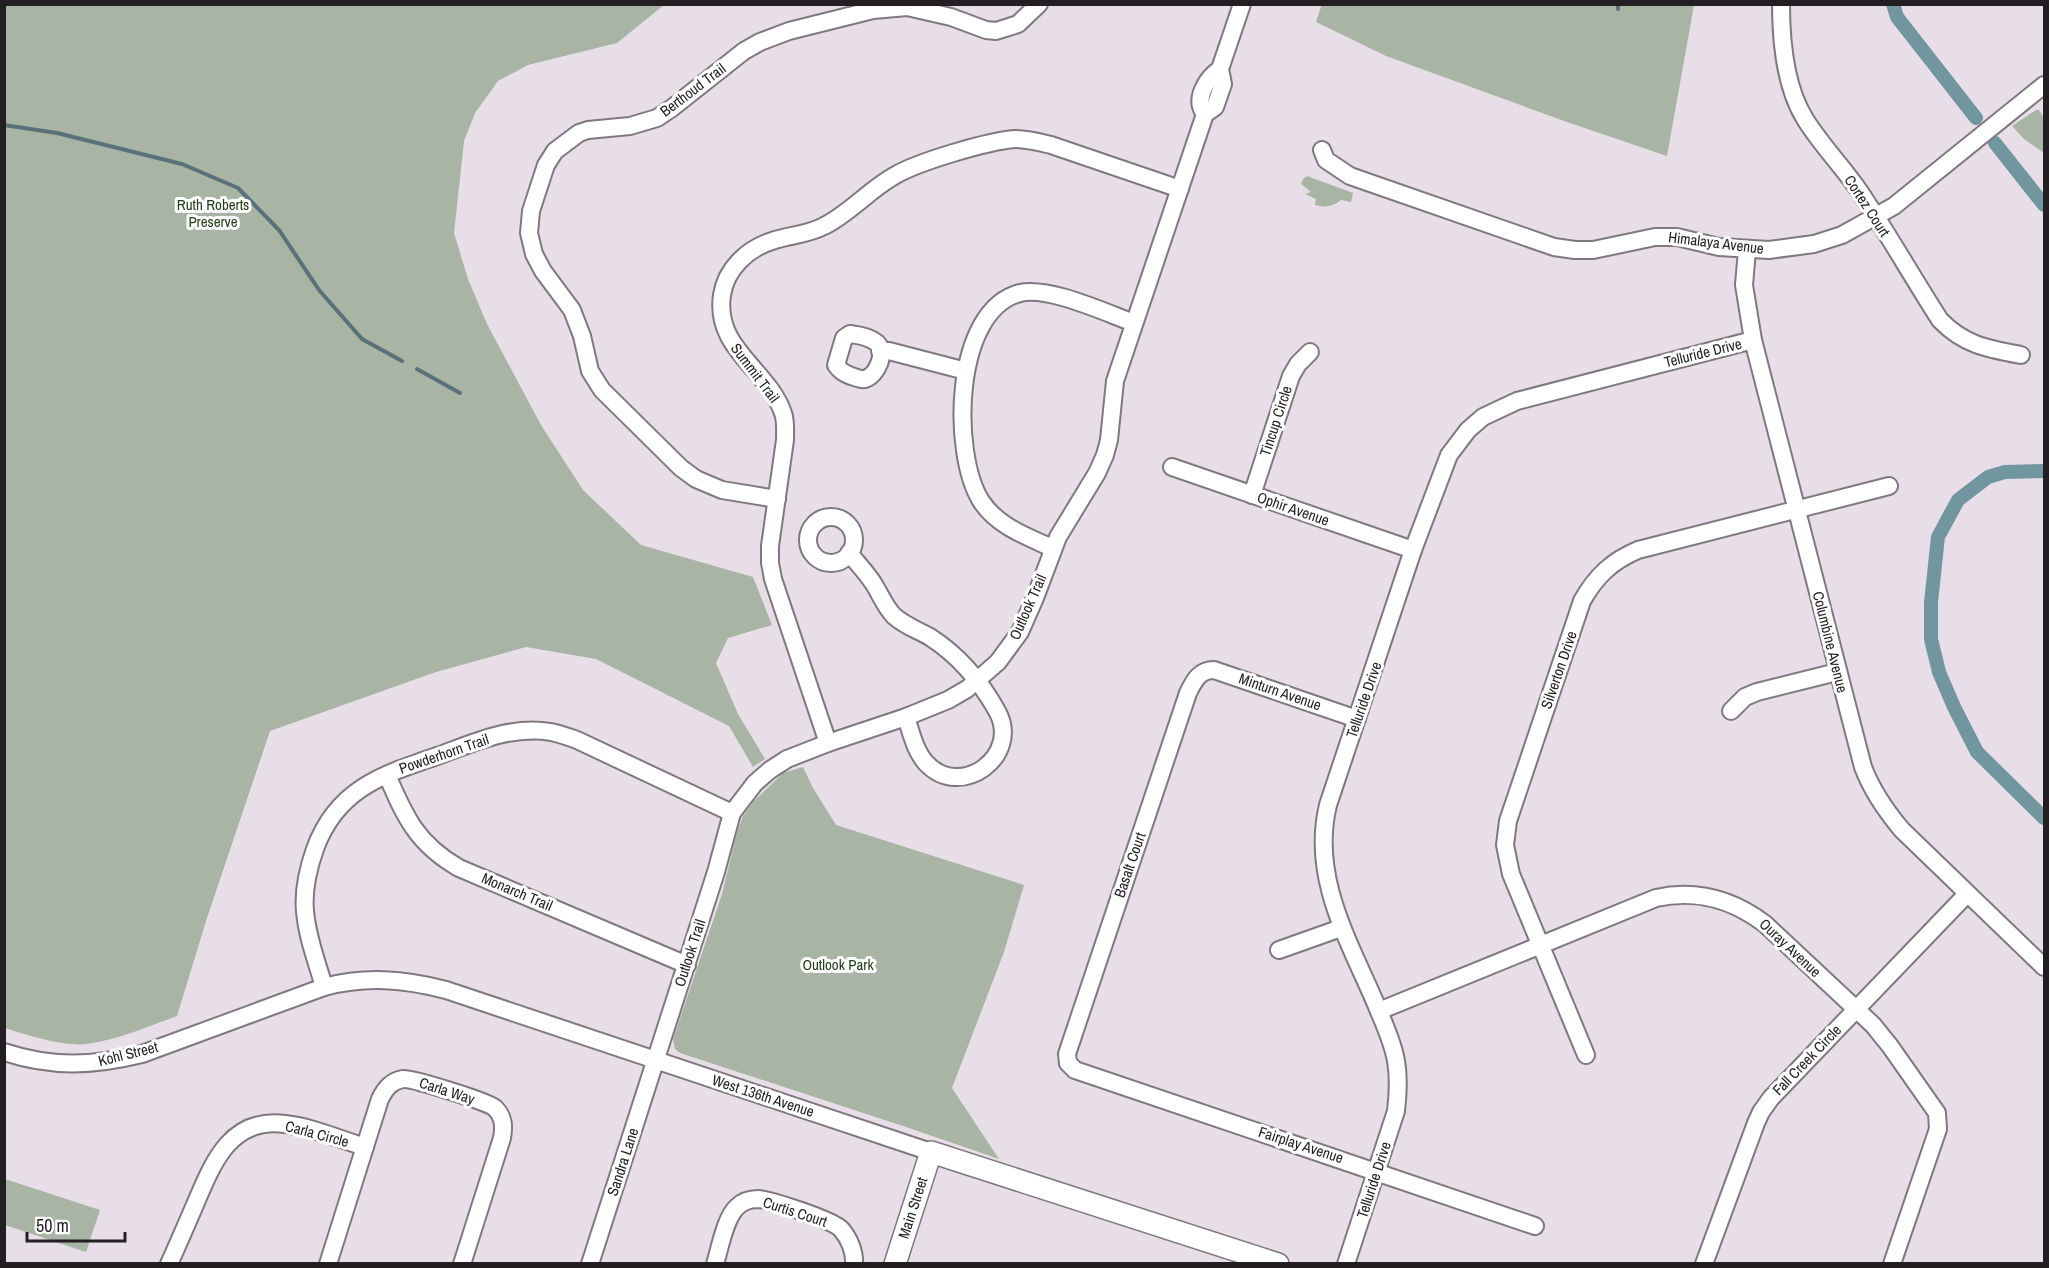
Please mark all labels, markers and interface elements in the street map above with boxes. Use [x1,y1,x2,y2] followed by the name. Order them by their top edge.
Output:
[656,58,730,121] street label: Berthoud Trail
[1840,171,1896,241] street label: Cortez Court
[177,194,249,232] park label: Ruth Roberts Preserve
[1667,226,1765,259] street label: Himalaya Avenue
[1662,333,1744,372] street label: Telluride Drive
[726,339,785,407] street label: Summit Trail
[1254,383,1297,459] street label: Tincup Circle
[1254,486,1332,531] street label: Ophir Avenue
[1004,571,1051,643] street label: Outlook Trail
[1808,589,1853,695] street label: Columbine Avenue
[1535,628,1582,712] street label: Silverton Drive
[1341,659,1386,741] street label: Telluride Drive
[1236,668,1324,715] street label: Minturn Avenue
[396,728,492,779] street label: Powderhorn Trail
[1109,829,1151,900] street label: Basalt Court
[478,867,556,916] street label: Monarch Trail
[1755,913,1826,982] street label: Ouray Avenue
[669,916,710,989] street label: Outlook Trail
[802,954,874,975] park label: Outlook Park
[1767,1020,1846,1100] street label: Fall Creek Circle
[96,1036,161,1071] street label: Kohl Street
[709,1069,817,1122] street label: West 136th Avenue
[417,1072,478,1110] street label: Carla Way
[283,1115,351,1152] street label: Carla Circle
[1256,1121,1346,1168] street label: Fairplay Avenue
[602,1125,643,1199] street label: Sandra Lane
[1351,1139,1396,1221] street label: Telluride Drive
[893,1174,933,1241] street label: Main Street
[760,1191,830,1232] street label: Curtis Court
[27,1205,124,1243] scale bar
[36,1213,69,1238] text: 50 m

